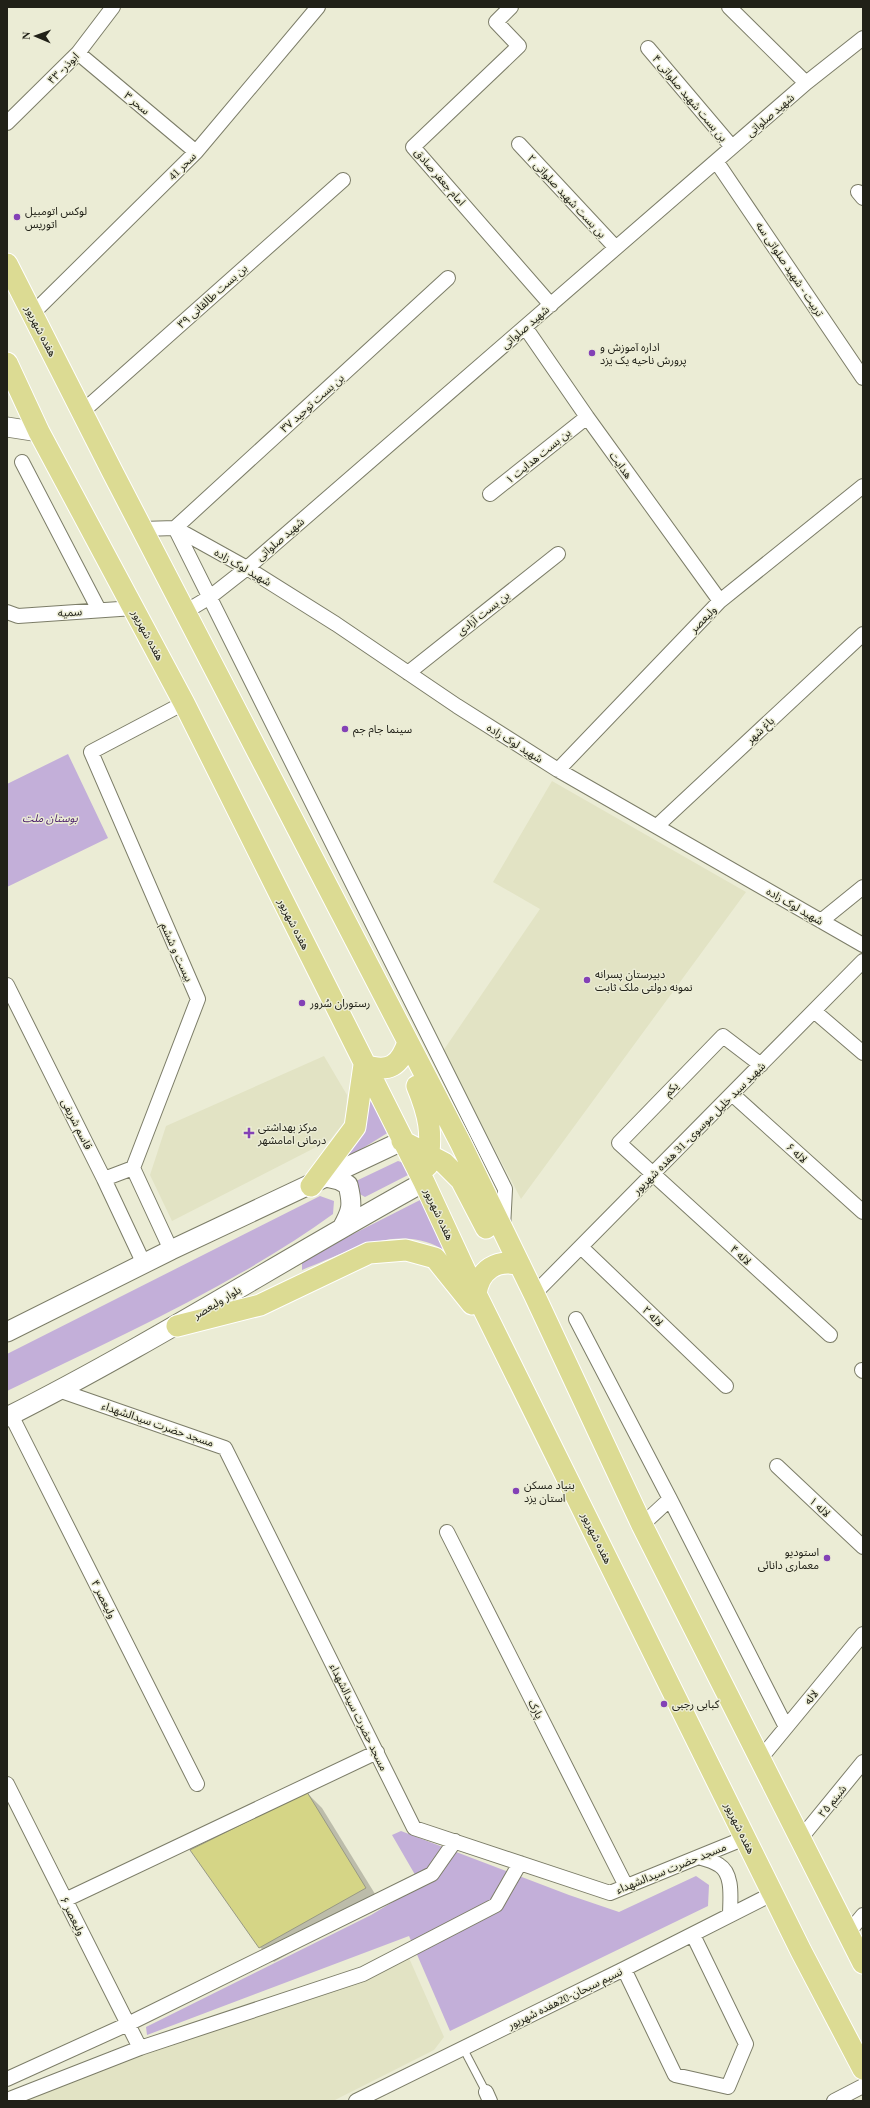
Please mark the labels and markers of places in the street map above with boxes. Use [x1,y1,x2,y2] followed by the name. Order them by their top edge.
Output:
[25,205,87,231] place label: لوکس اتومبیل اتوریس
[12,212,22,222] marker: لوکس اتومبیل اتوریس
[600,341,686,368] place label: اداره آموزش و پرورش ناحیه یک یزد
[587,348,597,358] marker: اداره آموزش و پرورش ناحیه یک یزد
[353,723,413,738] place label: سینما جام جم
[340,724,350,734] marker: سینما جام جم
[595,968,693,994] place label: دبیرستان پسرانه نمونه دولتی ملک ثابت
[582,975,592,985] marker: دبیرستان پسرانه نمونه دولتی ملک ثابت
[309,997,370,1010] place label: رستوران سُرور
[297,998,307,1008] marker: رستوران سُرور
[257,1121,326,1147] place label: مرکز بهداشتی درمانی امامشهر
[243,1127,255,1139] marker: مرکز بهداشتی درمانی امامشهر
[524,1479,575,1505] place label: بنیاد مسکن استان یزد
[511,1486,521,1496] marker: بنیاد مسکن استان یزد
[758,1546,819,1572] place label: استودیو معماری دانائی
[822,1553,832,1563] marker: استودیو معماری دانائی
[672,1698,720,1711] place label: کبابی رجبی
[659,1699,669,1709] marker: کبابی رجبی

